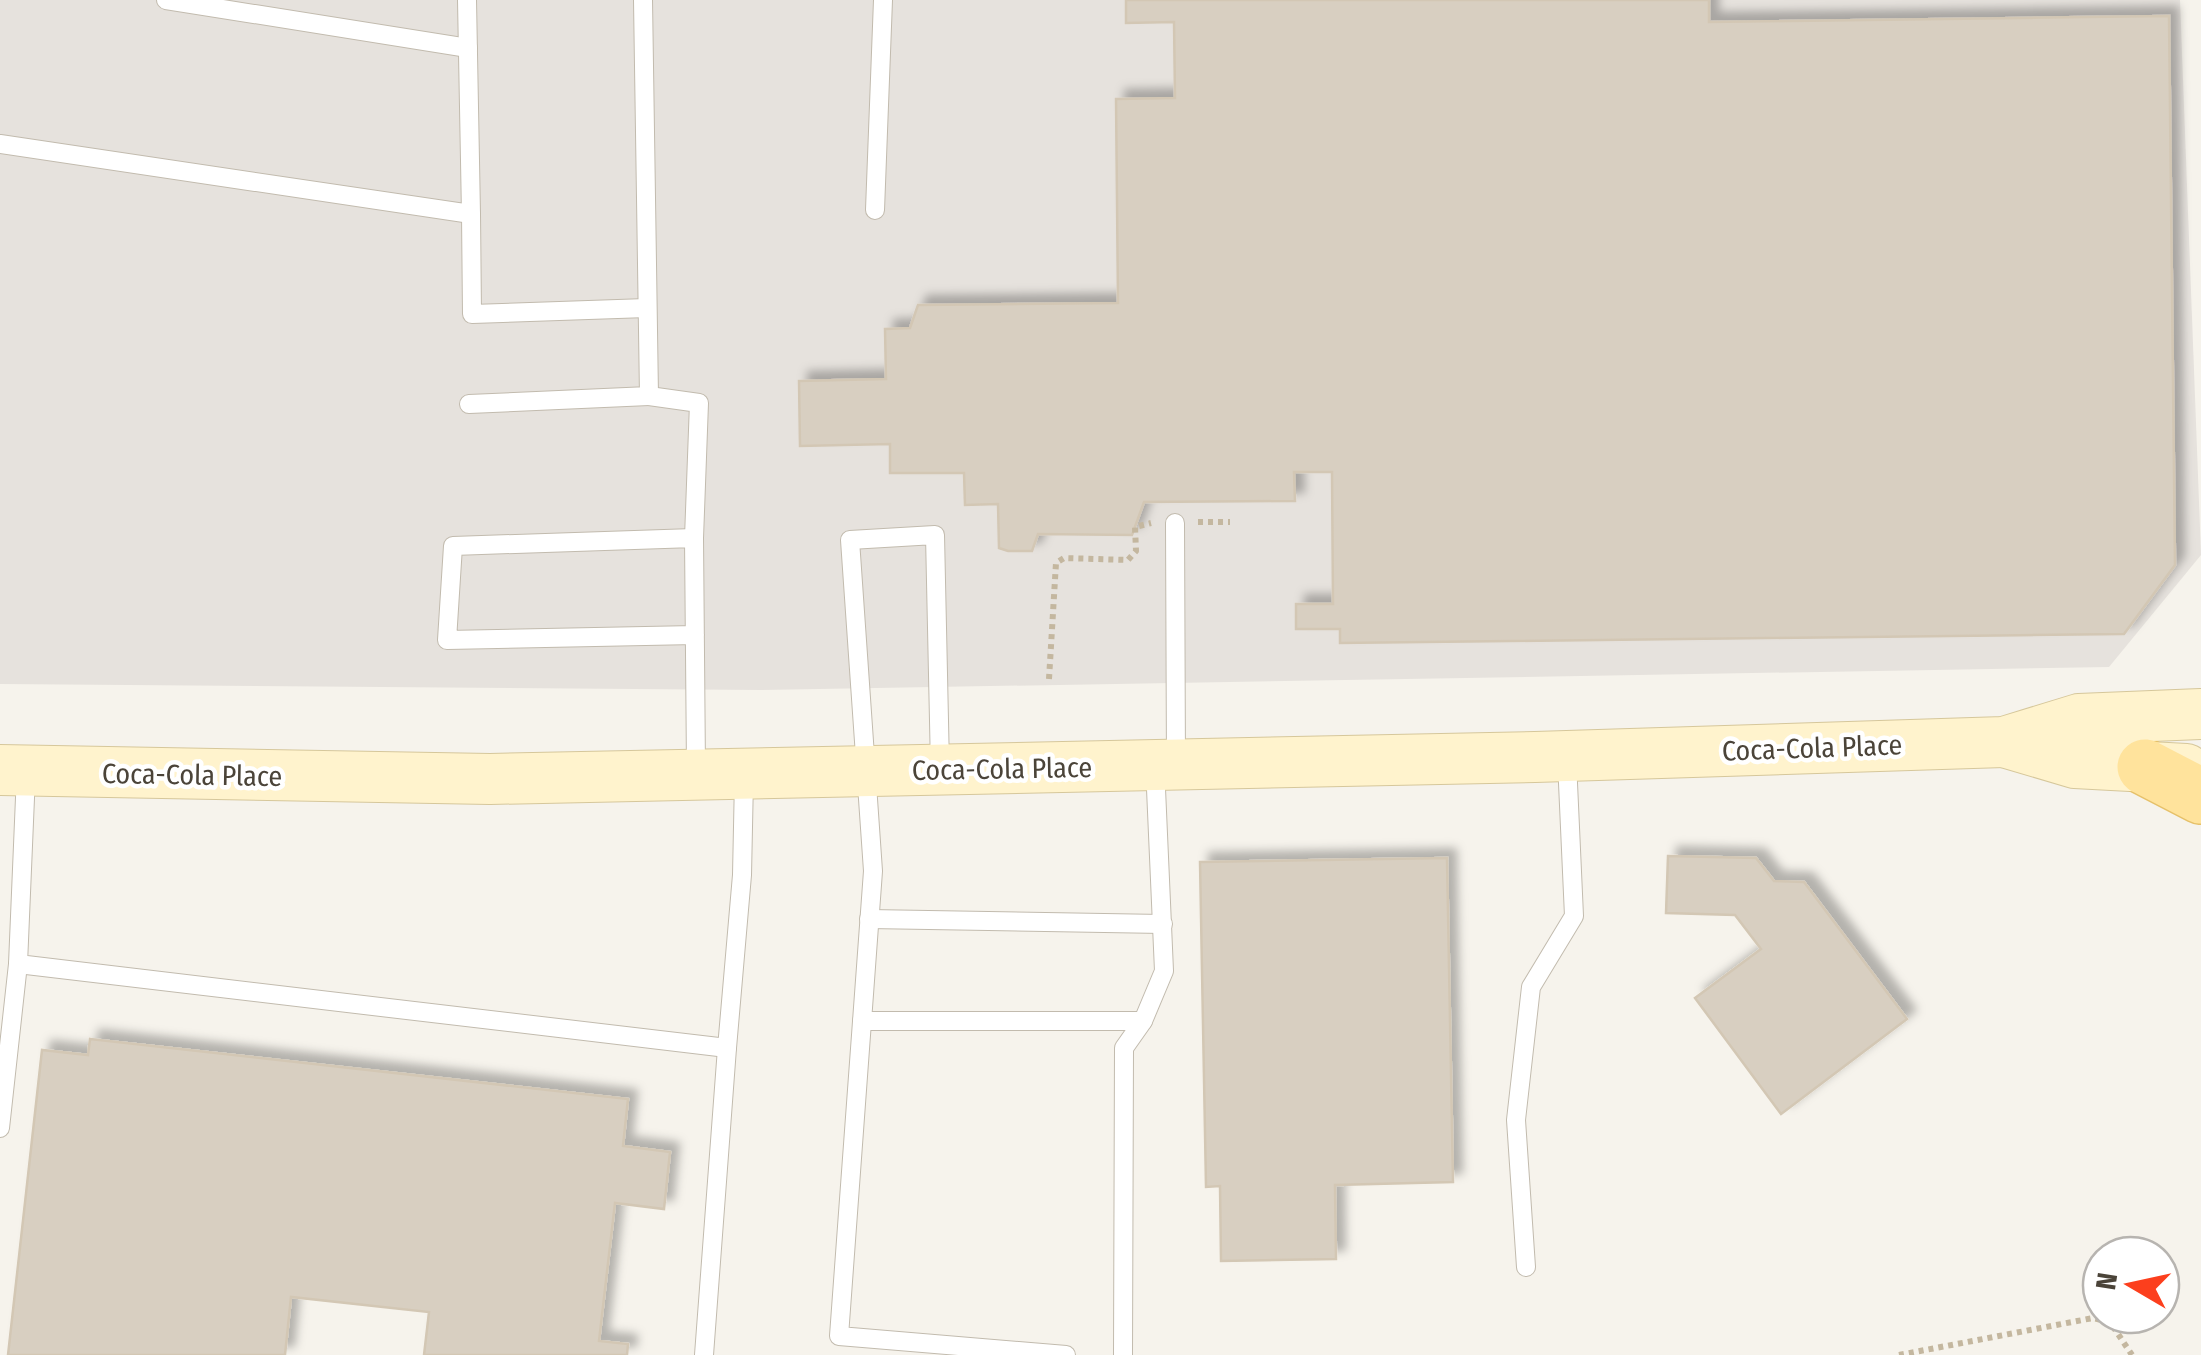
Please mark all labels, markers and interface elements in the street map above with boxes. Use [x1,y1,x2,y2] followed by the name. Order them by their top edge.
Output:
[1721,728,1903,768] street label: Coca-Cola Place
[912,751,1092,787] street label: Coca-Cola Place
[102,757,282,793] street label: Coca-Cola Place
[2081,1235,2181,1335] north arrow
[2089,1270,2124,1292] text: N

